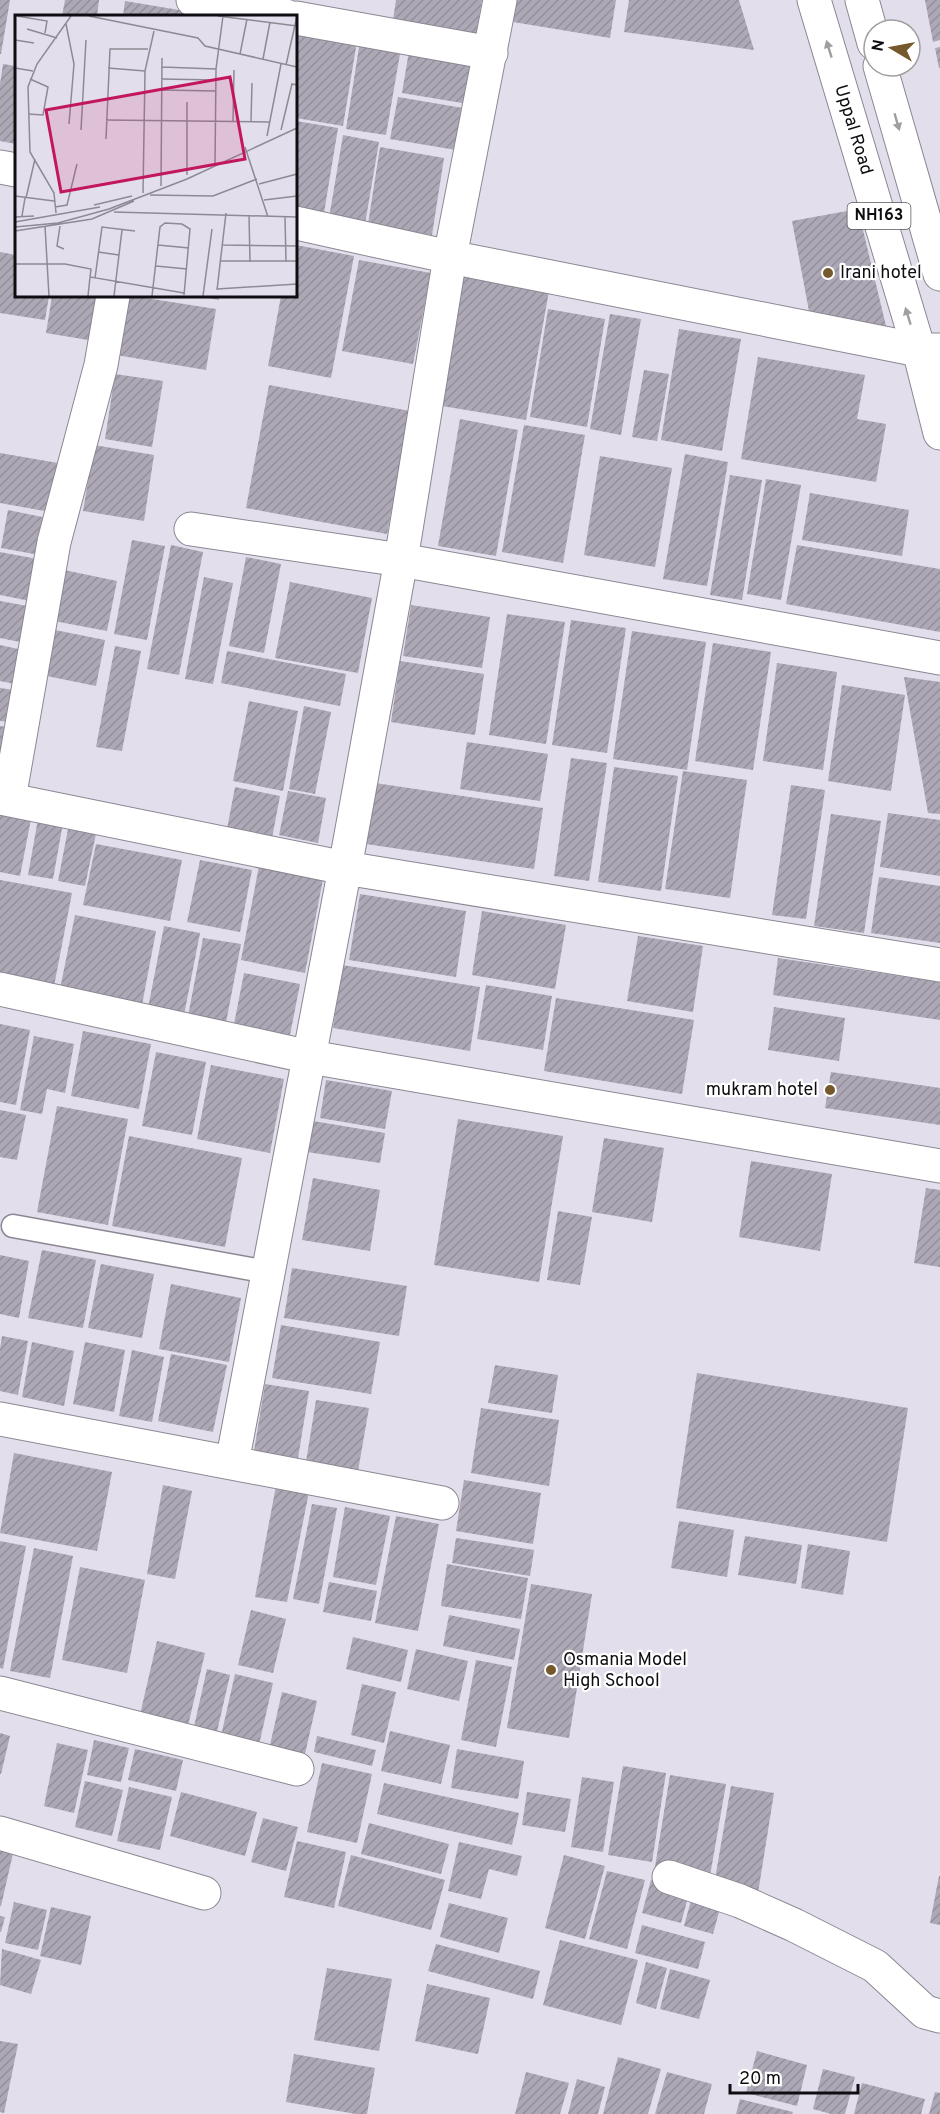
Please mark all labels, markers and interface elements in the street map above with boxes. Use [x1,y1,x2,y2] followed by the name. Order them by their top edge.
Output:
[15,15,297,297] inset map
[862,18,922,78] north arrow
[868,38,890,53] text: N
[824,40,833,58] one-way arrow
[828,82,878,178] street label: Uppal Road
[892,113,902,131] one-way arrow
[848,203,910,229] road number: NH163
[840,262,922,285] place label: Irani hotel
[821,266,835,280] marker: Irani hotel
[903,307,912,325] one-way arrow
[706,1079,818,1102] place label: mukram hotel
[823,1083,837,1097] marker: mukram hotel
[563,1649,687,1693] place label: Osmania Model High School
[544,1663,558,1677] marker: Osmania Model High School
[730,2057,858,2095] scale bar
[739,2068,781,2091] text: 20 m

